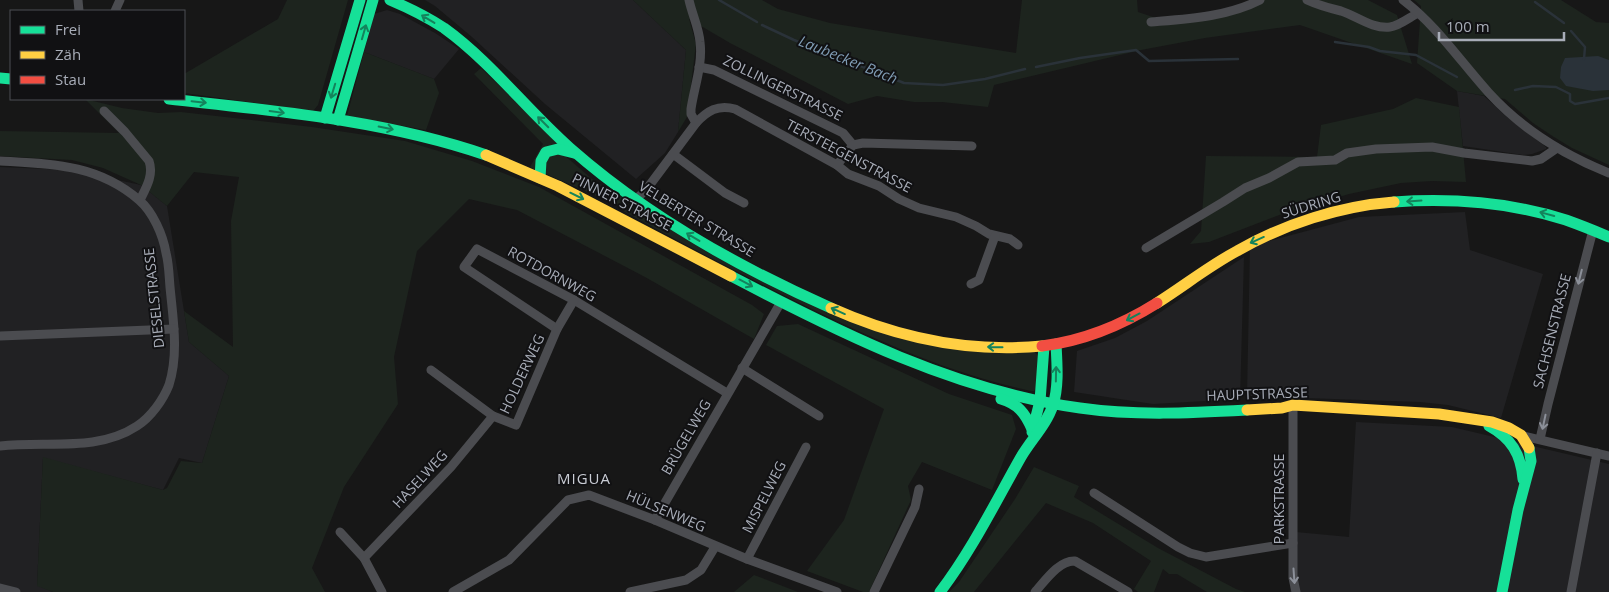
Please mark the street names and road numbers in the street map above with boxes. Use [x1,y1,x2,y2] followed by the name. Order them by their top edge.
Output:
[720,50,846,125] street label: ZOLLINGERSTRASSE
[783,114,915,197] street label: TERSTEEGENSTRASSE
[569,168,675,235] street label: PINNER STRASSE
[635,176,759,261] street label: VELBERTER STRASSE
[1279,186,1343,223] street label: SÜDRING
[505,241,600,306] street label: ROTDORNWEG
[139,247,168,349] street label: DIESELSTRASSE
[1528,271,1575,390] street label: SACHSENSTRASSE
[495,331,548,417] street label: HOLDERWEG
[1206,382,1308,405] street label: HAUPTSTRASSE
[656,396,715,478] street label: BRÜGELWEG
[388,446,451,512] street label: HASELWEG
[1269,454,1288,544] street label: PARKSTRASSE
[737,457,790,536] street label: MISPELWEG
[623,485,709,536] street label: HÜLSENWEG

